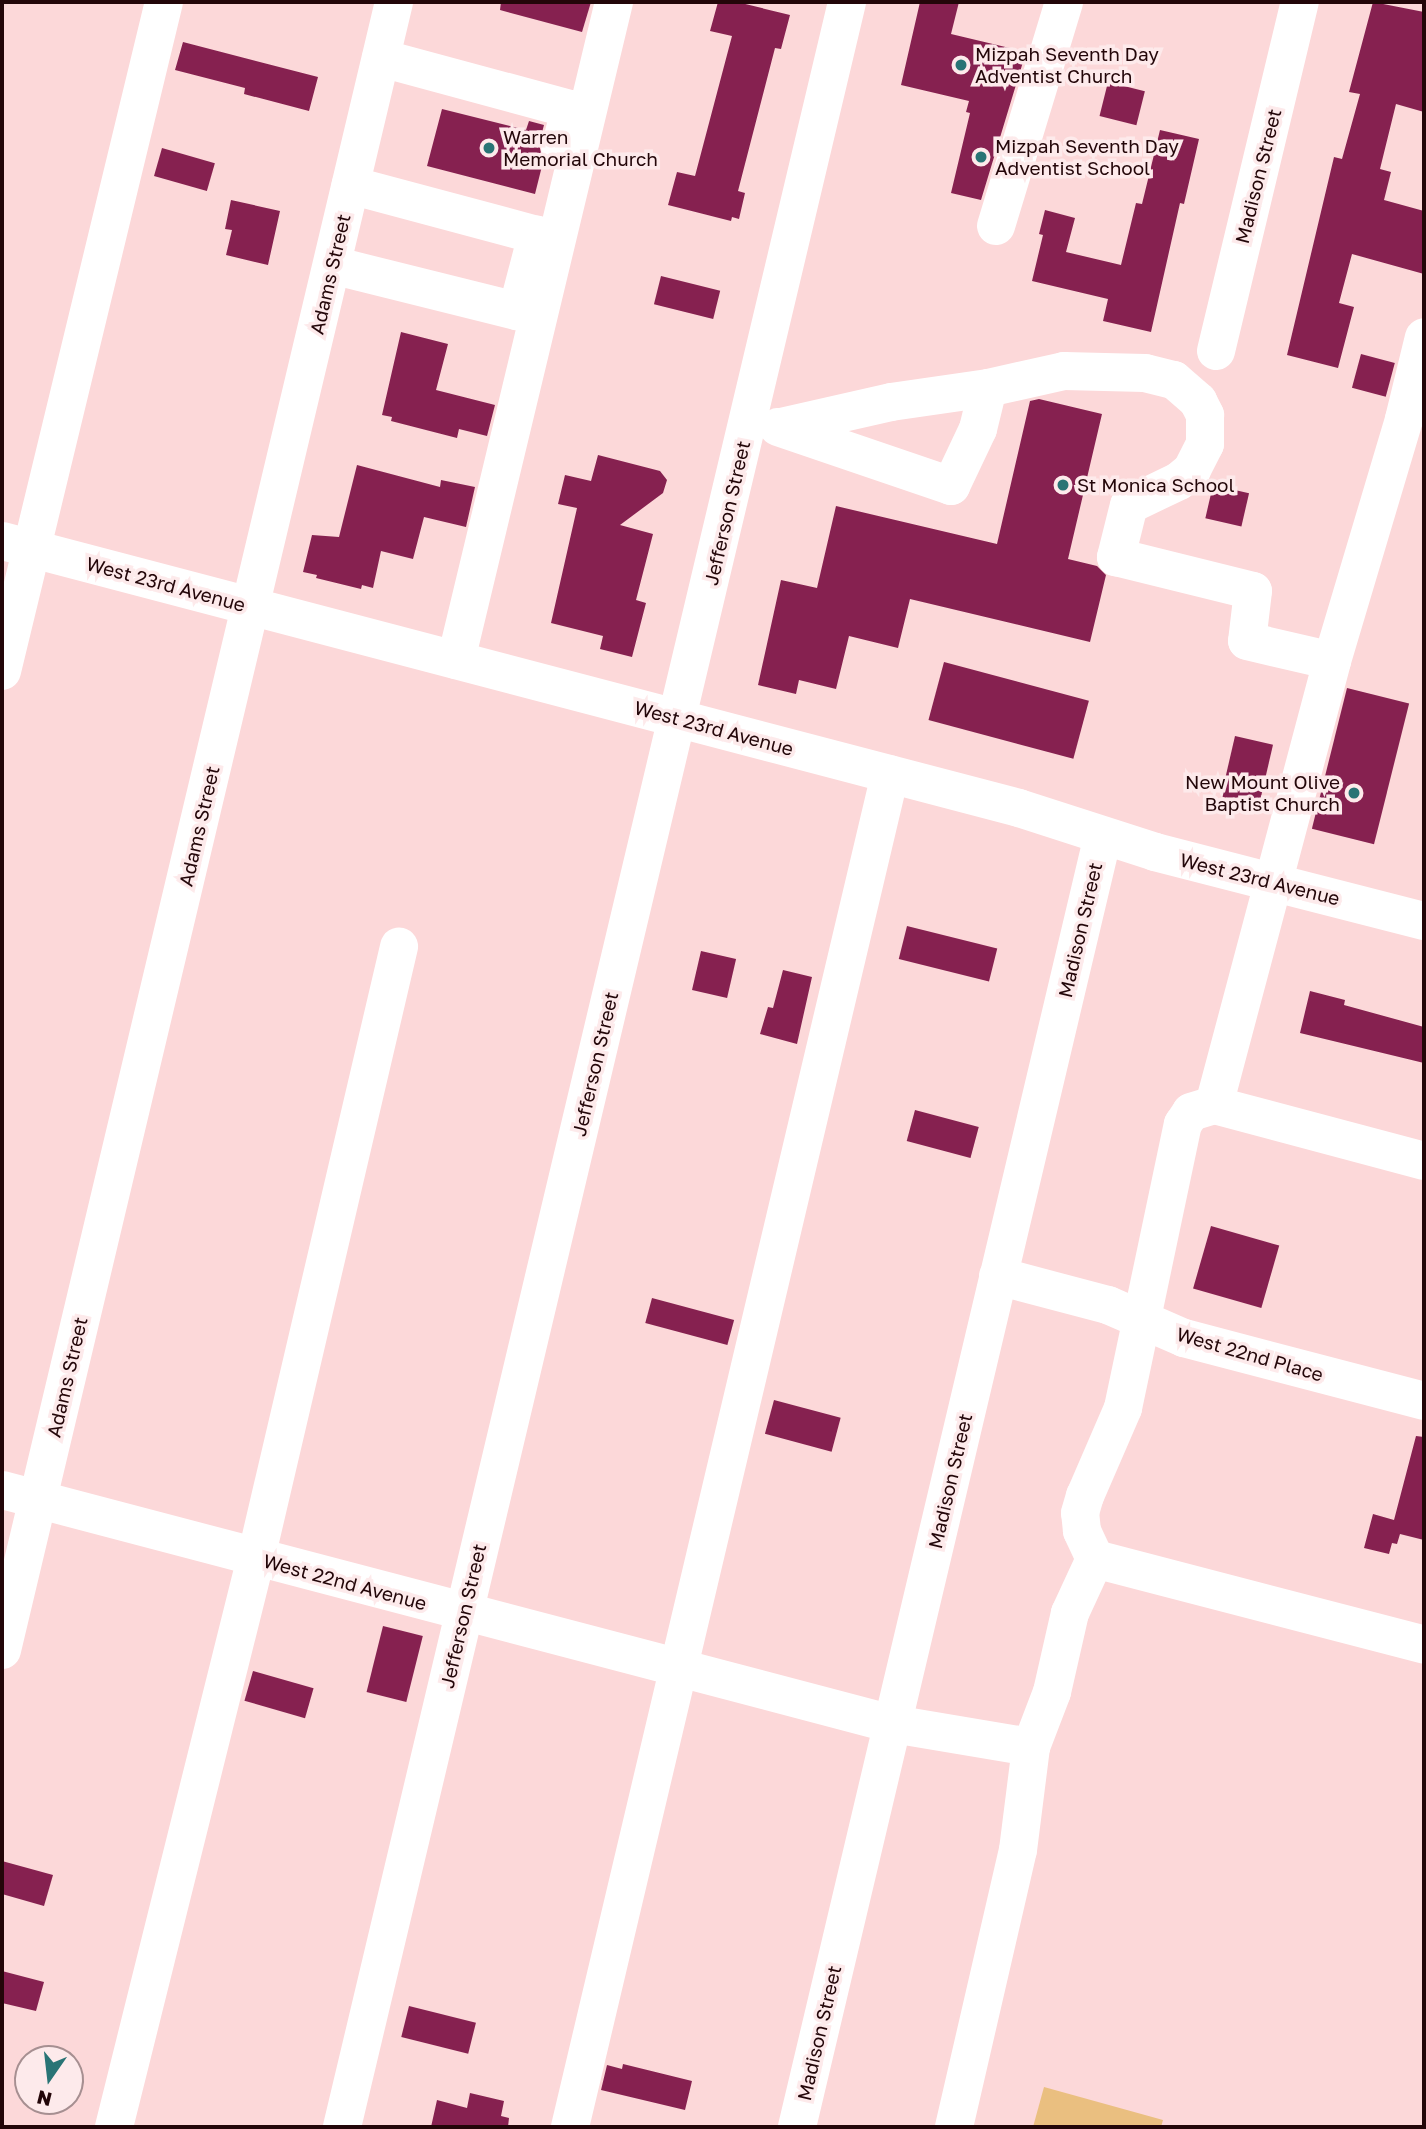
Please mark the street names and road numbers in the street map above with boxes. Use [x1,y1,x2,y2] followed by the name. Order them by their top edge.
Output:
[1230,106,1286,246] street label: Madison Street
[305,212,355,336] street label: Adams Street
[699,438,755,588] street label: Jefferson Street
[84,552,248,616] street label: West 23rd Avenue
[632,696,796,760] street label: West 23rd Avenue
[174,764,224,888] street label: Adams Street
[1178,848,1342,910] street label: West 23rd Avenue
[1053,860,1107,1000] street label: Madison Street
[567,989,623,1139] street label: Jefferson Street
[42,1315,92,1439] street label: Adams Street
[1174,1322,1326,1386] street label: West 22nd Place
[923,1411,977,1551] street label: Madison Street
[435,1541,491,1691] street label: Jefferson Street
[261,1549,429,1615] street label: West 22nd Avenue
[792,1963,846,2103] street label: Madison Street

